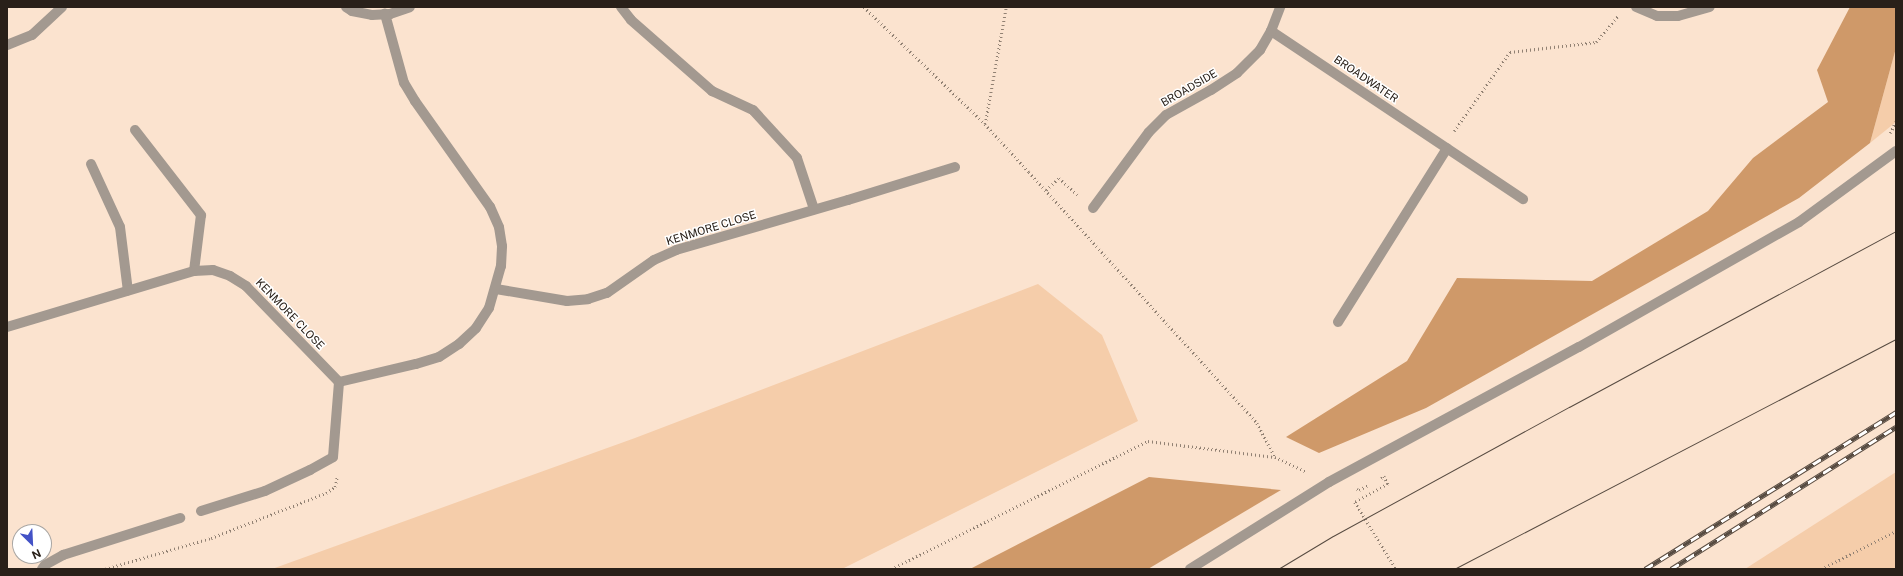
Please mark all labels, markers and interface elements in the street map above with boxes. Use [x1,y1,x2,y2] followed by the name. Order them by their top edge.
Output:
[1331,53,1401,105] street label: BROADWATER
[1159,67,1219,109] street label: BROADSIDE
[664,208,758,248] street label: KENMORE CLOSE
[253,276,327,352] street label: KENMORE CLOSE
[12,524,52,564] north arrow
[30,547,43,561] text: N

